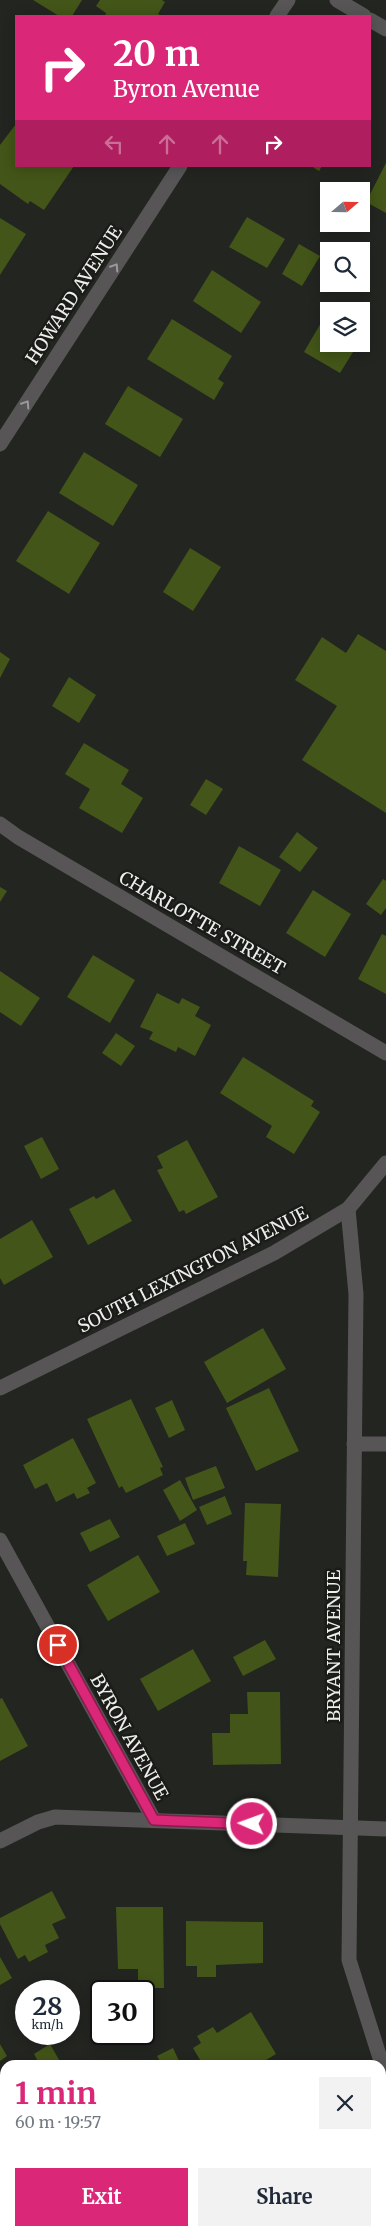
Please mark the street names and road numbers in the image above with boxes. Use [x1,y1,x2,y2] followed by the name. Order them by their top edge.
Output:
[20,221,127,368] street label: HOWARD AVENUE
[115,866,290,980] street label: CHARLOTTE STREET
[74,1201,312,1338] street label: SOUTH LEXINGTON AVENUE
[322,1569,345,1722] street label: BRYANT AVENUE
[85,1670,174,1804] street label: BYRON AVENUE

